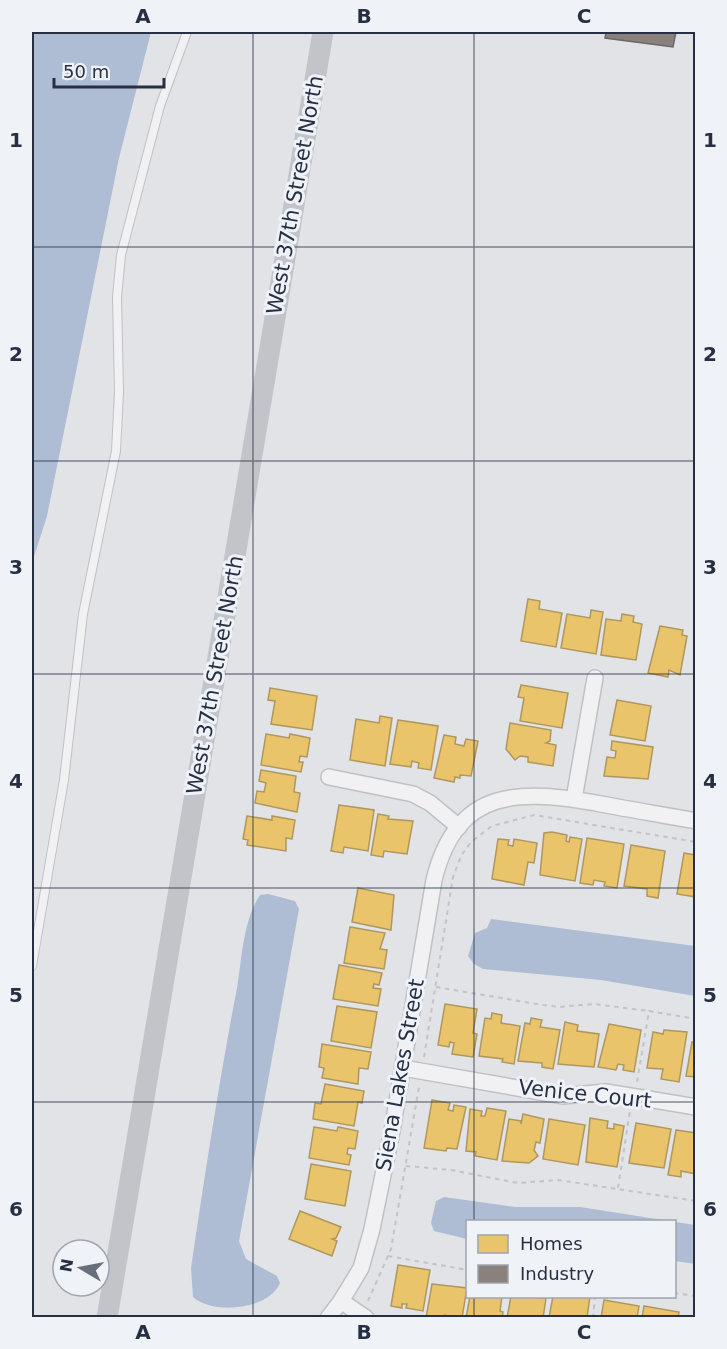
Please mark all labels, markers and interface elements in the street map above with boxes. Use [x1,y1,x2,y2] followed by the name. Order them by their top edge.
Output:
[135,4,151,28] text: A
[356,4,372,28] text: B
[577,4,591,28] text: C
[54,51,164,89] scale bar
[63,61,109,82] text: 50 m
[262,74,328,316] street label: West 37th Street North
[9,128,23,152] text: 1
[703,128,717,152] text: 1
[9,342,23,366] text: 2
[703,342,717,366] text: 2
[182,554,248,796] street label: West 37th Street North
[9,555,23,579] text: 3
[703,555,717,579] text: 3
[9,769,23,793] text: 4
[703,769,717,793] text: 4
[371,977,429,1173] street label: Siena Lakes Street
[9,983,23,1007] text: 5
[703,983,717,1007] text: 5
[517,1075,653,1113] street label: Venice Court
[9,1197,23,1221] text: 6
[703,1197,717,1221] text: 6
[466,1220,676,1298] legend
[520,1233,583,1254] text: Homes
[51,1238,111,1298] north arrow
[56,1257,77,1274] text: N
[520,1263,594,1284] text: Industry
[135,1320,151,1344] text: A
[356,1320,372,1344] text: B
[577,1320,591,1344] text: C

